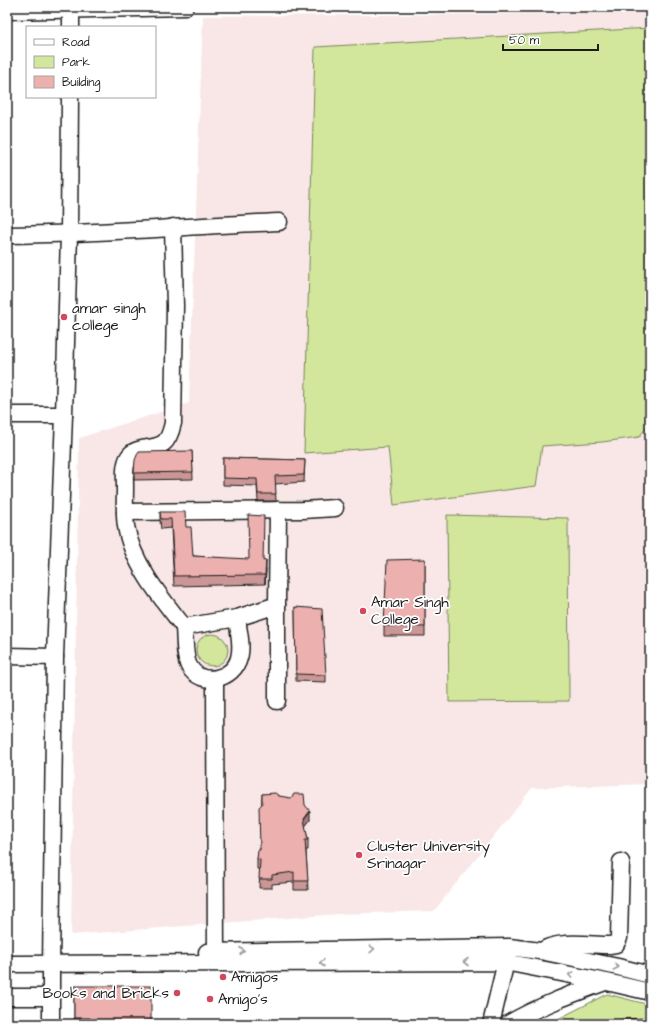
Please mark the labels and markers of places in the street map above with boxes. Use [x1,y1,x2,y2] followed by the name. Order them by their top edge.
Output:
[72,298,146,337] place label: amar singh college
[59,312,69,322] marker: amar singh college
[371,592,449,631] place label: Amar Singh College
[358,606,368,616] marker: Amar Singh College
[367,836,490,875] place label: Cluster University Srinagar
[354,850,364,860] marker: Cluster University Srinagar
[231,967,279,989] place label: Amigos
[218,972,228,982] marker: Amigos
[42,983,169,1004] place label: Books and Bricks
[172,988,182,998] marker: Books and Bricks
[218,989,268,1011] place label: Amigo's
[205,994,215,1004] marker: Amigo's

